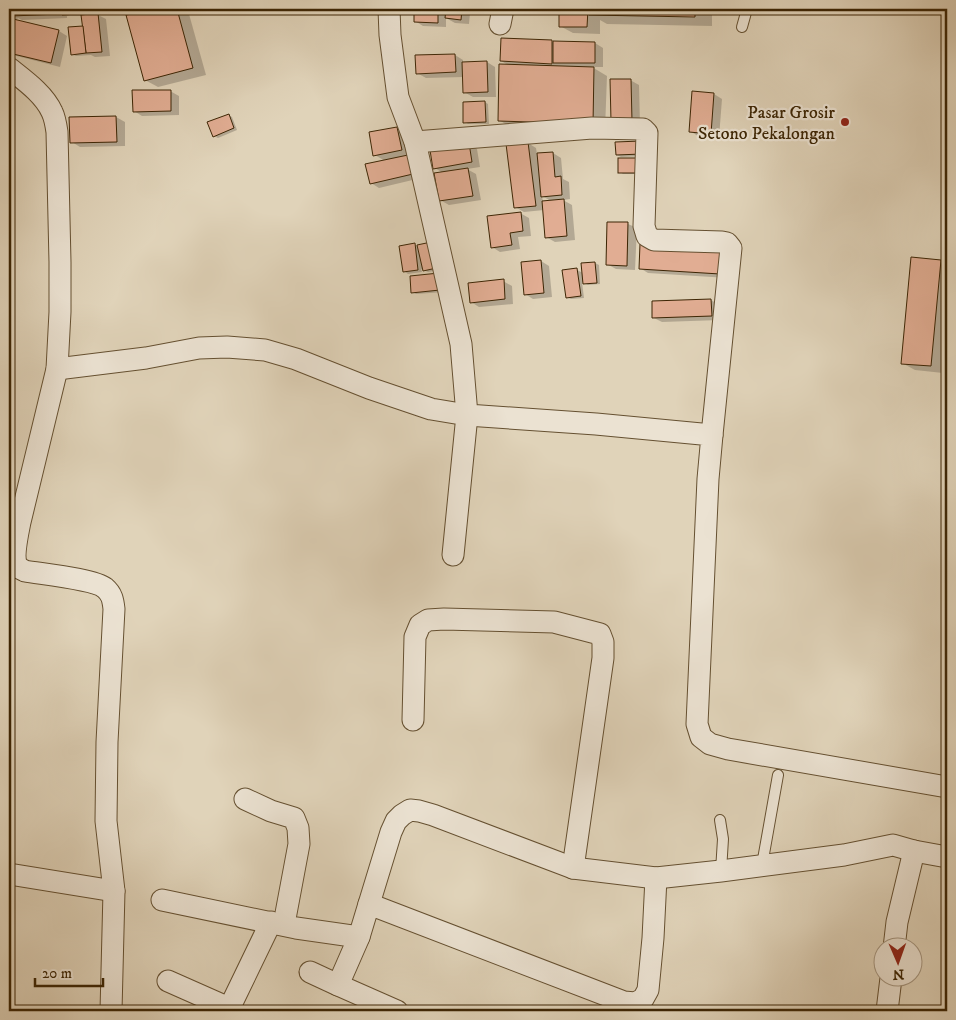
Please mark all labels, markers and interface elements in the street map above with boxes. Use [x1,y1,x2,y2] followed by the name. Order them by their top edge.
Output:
[698,102,836,145] place label: Pasar Grosir Setono Pekalongan
[839,116,851,128] marker: Pasar Grosir Setono Pekalongan
[874,938,924,988] north arrow
[35,955,102,987] scale bar
[42,964,72,983] text: 20 m
[892,965,904,983] text: N

